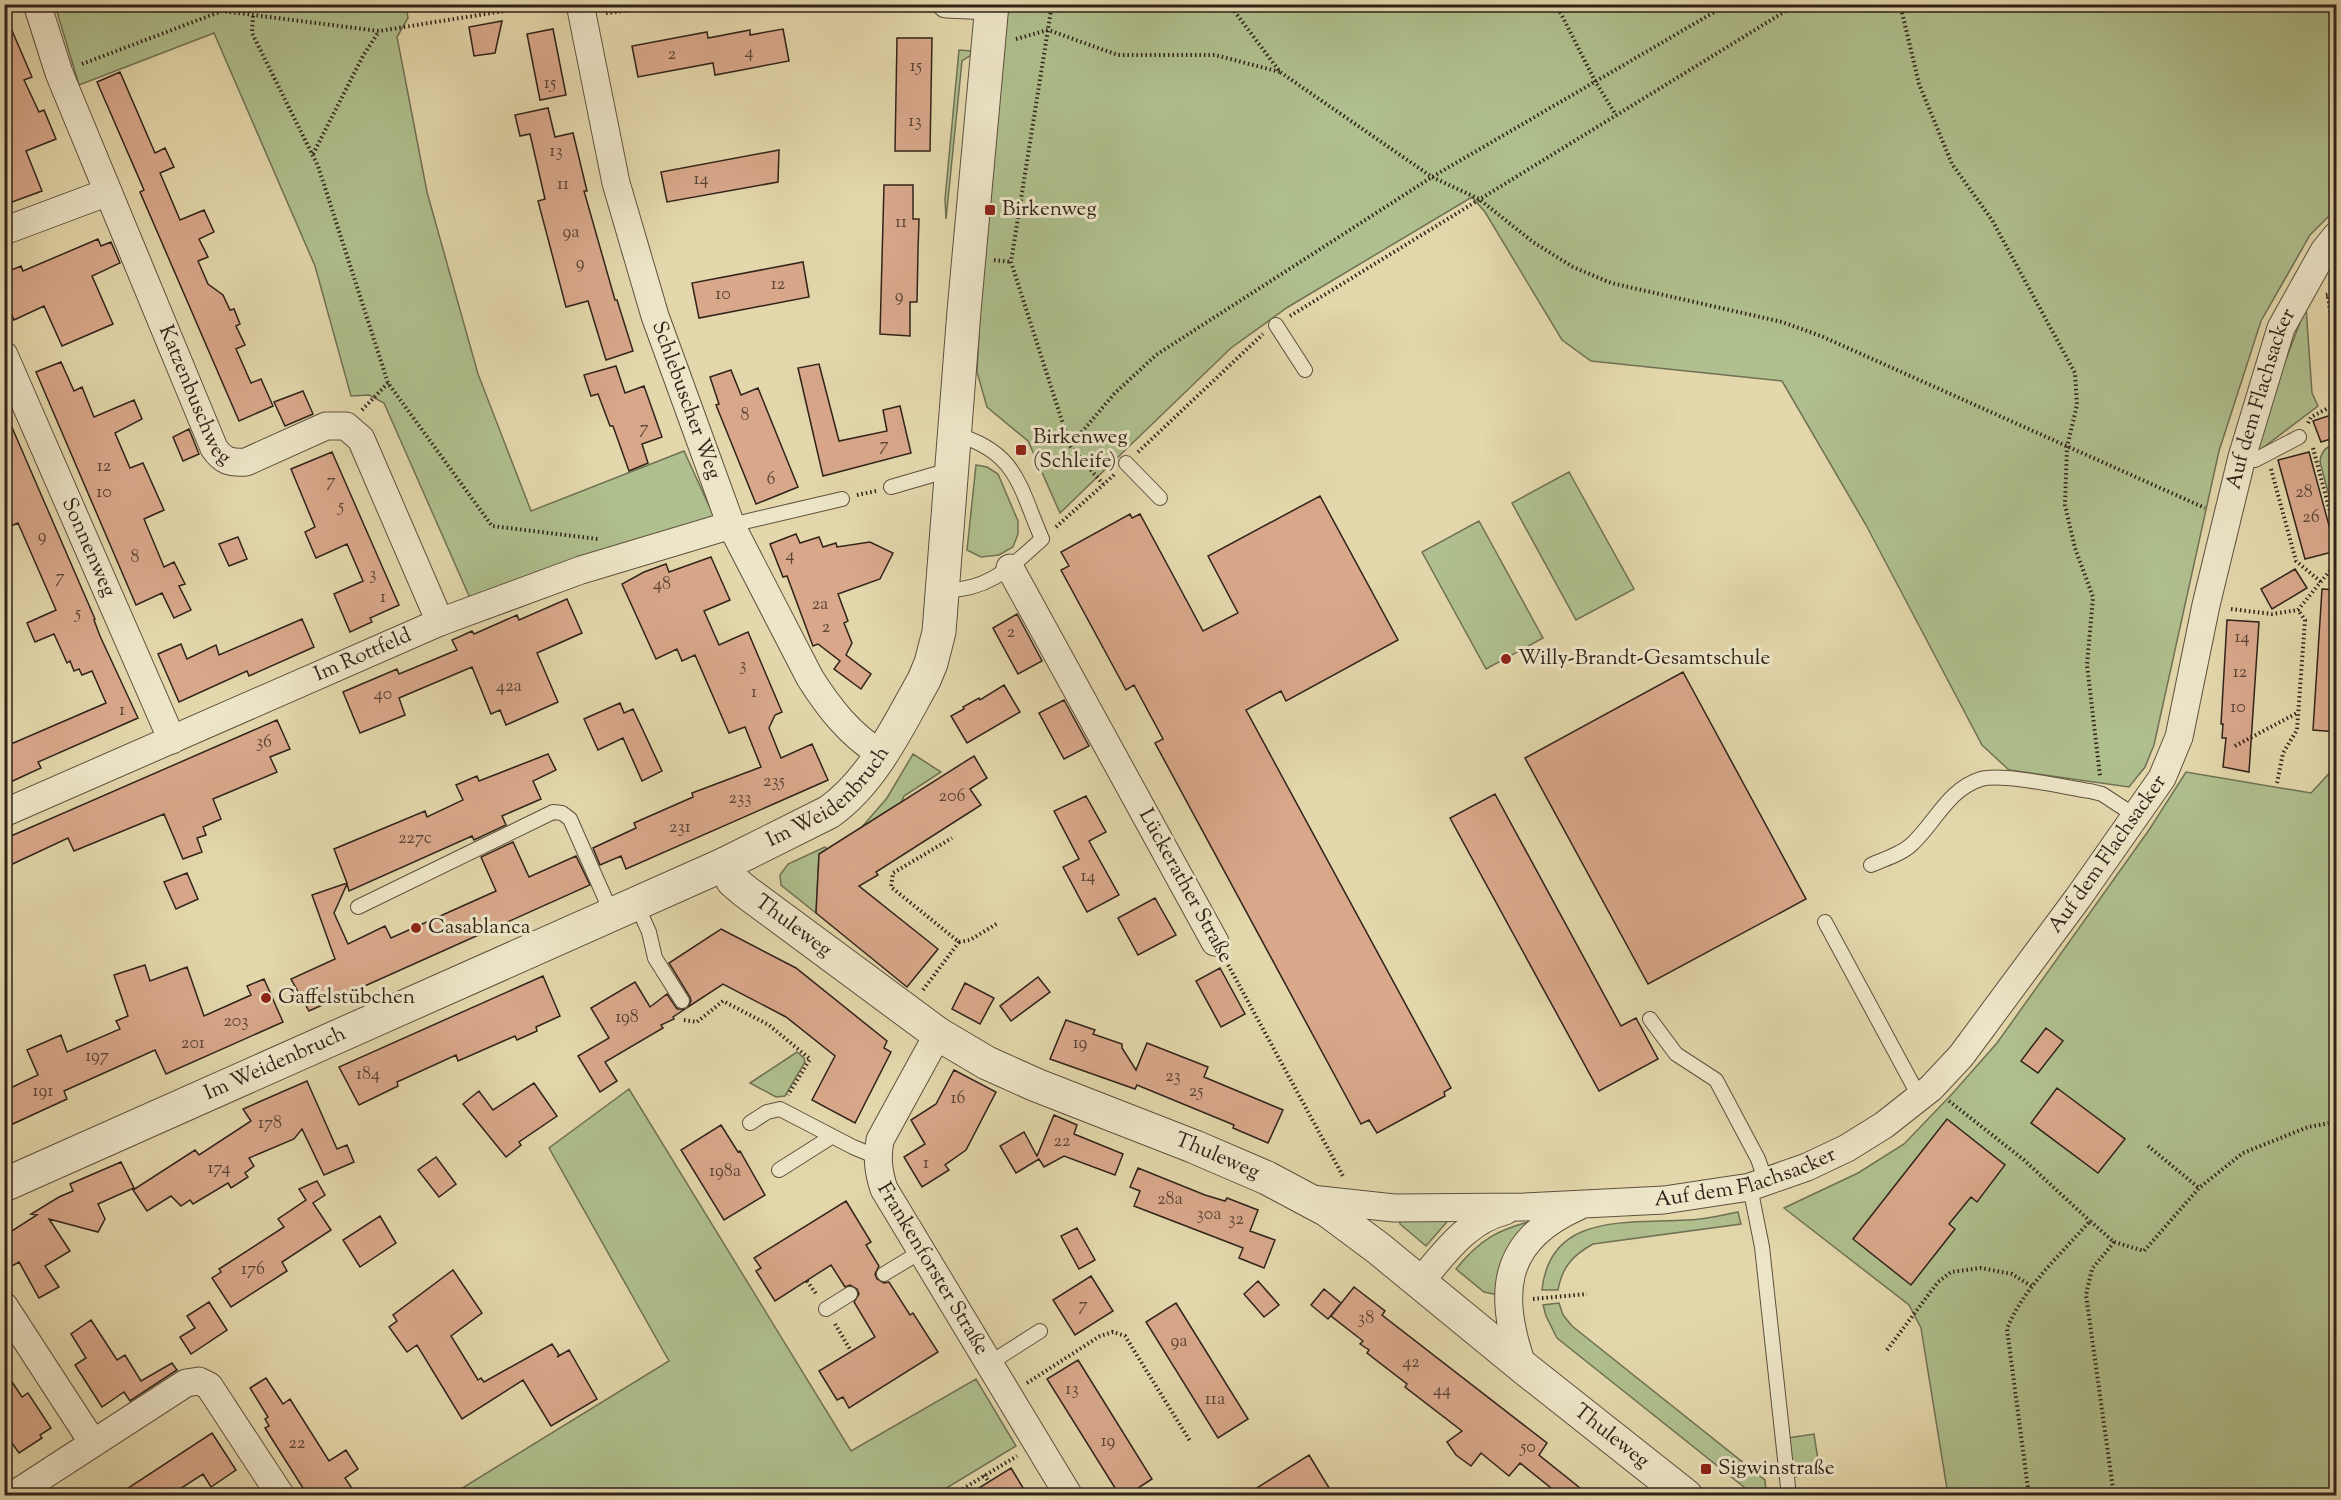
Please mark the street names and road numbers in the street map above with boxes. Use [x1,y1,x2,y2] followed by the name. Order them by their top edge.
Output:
[2220,303,2304,493] street label: Auf dem Flachsacker
[643,317,728,484] street label: Schlebuscher Weg
[150,321,236,473] street label: Katzenbuschweg
[53,493,123,602] street label: Sonnenweg
[310,621,416,690] street label: Im Rottfeld
[762,741,898,856] street label: Im Weidenbruch
[2041,769,2175,940] street label: Auf dem Flachsacker
[1130,804,1240,968] street label: Lückerather Straße
[748,888,838,965] street label: Thuleweg
[200,1019,351,1109] street label: Im Weidenbruch
[1170,1126,1264,1188] street label: Thuleweg
[1654,1140,1841,1215] street label: Auf dem Flachsacker
[869,1177,996,1361] street label: Frankenforster Straße
[1567,1397,1656,1476] street label: Thuleweg

